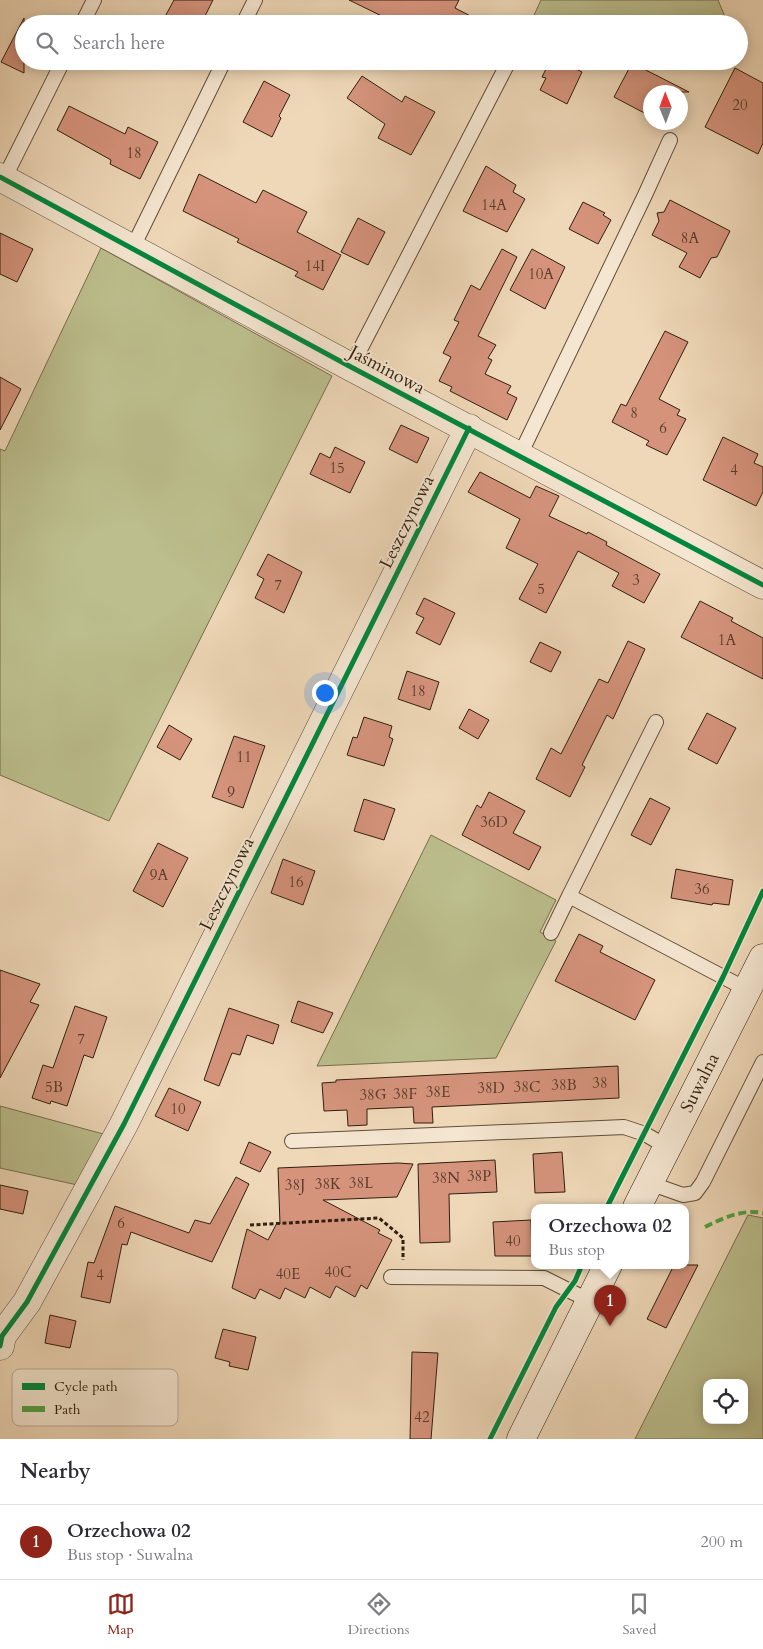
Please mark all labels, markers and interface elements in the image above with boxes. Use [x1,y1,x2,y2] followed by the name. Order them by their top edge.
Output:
[15,15,748,70] search box
[33,29,61,57] icon: search
[73,30,165,56] text: Search here
[643,85,688,130] north arrow
[732,95,748,115] house number: 20
[126,143,142,163] house number: 18
[481,195,507,215] house number: 14A
[681,228,700,248] house number: 8A
[305,256,325,276] house number: 14I
[528,264,554,284] house number: 10A
[342,338,429,400] street label: Jaśminowa
[630,403,638,423] house number: 8
[659,418,667,438] house number: 6
[329,458,345,478] house number: 15
[730,460,738,480] house number: 4
[374,471,440,573] street label: Leszczynowa
[632,570,640,590] house number: 3
[274,575,282,595] house number: 7
[537,579,545,599] house number: 5
[718,630,737,650] house number: 1A
[312,680,338,706] your location
[410,681,426,701] house number: 18
[236,747,252,767] house number: 11
[227,782,235,802] house number: 9
[480,812,508,832] house number: 36D
[194,833,260,935] street label: Leszczynowa
[150,865,169,885] house number: 9A
[288,872,304,892] house number: 16
[694,879,710,899] house number: 36
[77,1029,85,1049] house number: 7
[674,1049,726,1117] street label: Suwalna
[592,1073,608,1093] house number: 38
[551,1075,577,1095] house number: 38B
[45,1077,63,1097] house number: 5B
[514,1077,540,1097] house number: 38C
[477,1078,505,1098] house number: 38D
[426,1082,450,1102] house number: 38E
[393,1084,417,1104] house number: 38F
[359,1085,387,1105] house number: 38G
[170,1099,186,1119] house number: 10
[467,1166,491,1186] house number: 38P
[432,1168,460,1188] house number: 38N
[349,1173,374,1193] house number: 38L
[315,1174,342,1194] house number: 38K
[285,1175,305,1195] house number: 38J
[531,1204,689,1269] popup
[117,1213,125,1233] house number: 6
[548,1213,672,1239] text: Orzechowa 02
[505,1231,521,1251] house number: 40
[548,1239,605,1261] text: Bus stop
[325,1262,351,1282] house number: 40C
[276,1264,300,1284] house number: 40E
[96,1265,104,1285] house number: 4
[594,1285,626,1326] pin: 1
[12,1369,178,1426] legend
[54,1377,118,1396] text: Cycle path
[703,1379,748,1424] map controls
[703,1379,748,1424] button: locate
[54,1400,81,1419] text: Path
[414,1407,430,1427] house number: 42
[20,1457,91,1486] text: Nearby
[67,1518,191,1544] text: Orzechowa 02
[32,1531,40,1553] text: 1
[701,1531,743,1553] text: 200 m
[67,1544,193,1566] text: Bus stop · Suwalna
[107,1590,135,1639] tab: Map
[348,1590,409,1639] tab: Directions
[622,1590,656,1639] tab: Saved

